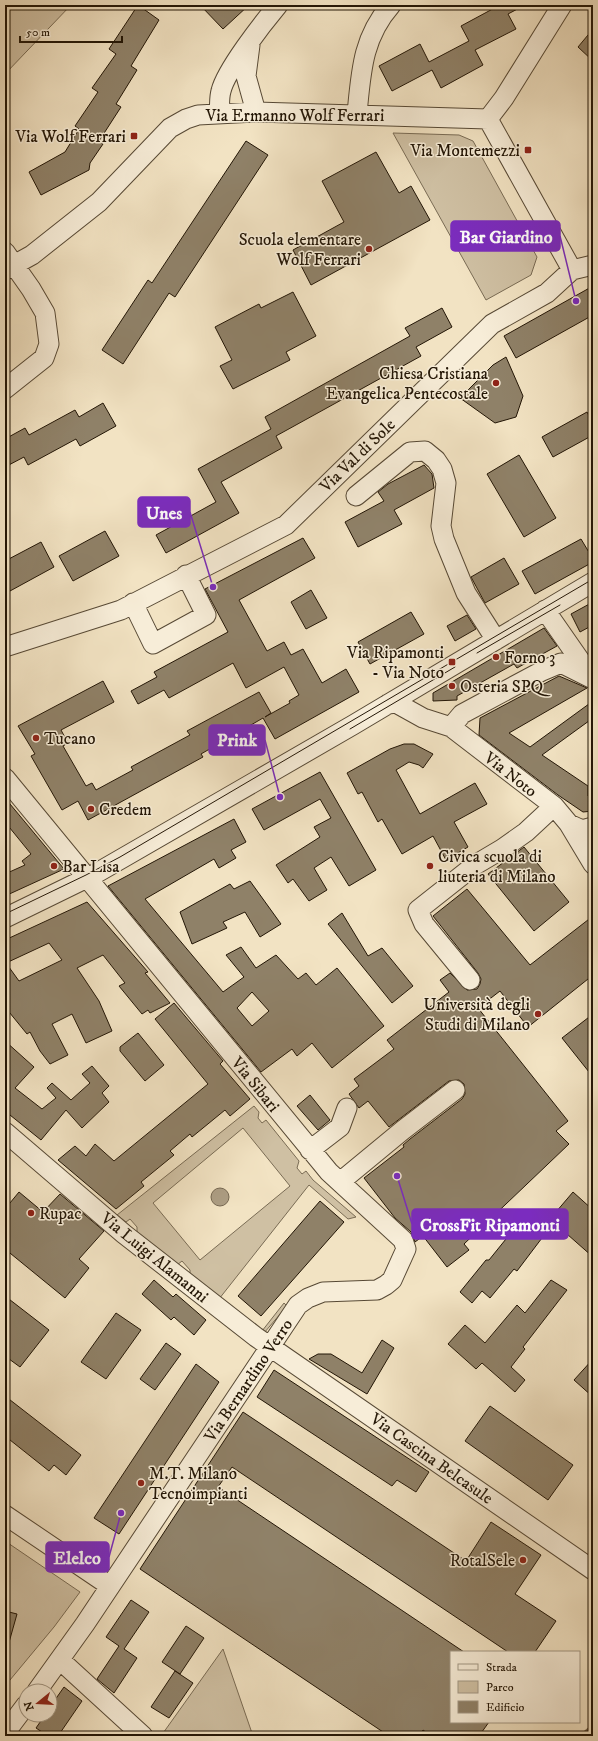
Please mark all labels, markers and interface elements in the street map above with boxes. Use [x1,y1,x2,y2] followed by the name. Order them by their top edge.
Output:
[20,18,122,44] scale bar
[26,25,50,40] text: 50 m
[205,105,384,127] street label: Via Ermanno Wolf Ferrari
[14,126,126,148] place label: Via Wolf Ferrari
[129,131,139,141] marker: Via Wolf Ferrari
[409,140,520,162] place label: Via Montemezzi
[523,145,533,155] marker: Via Montemezzi
[451,221,560,251] callout: Bar Giardino
[460,227,553,249] text: Bar Giardino
[239,229,361,271] place label: Scuola elementare Wolf Ferrari
[364,244,374,254] marker: Scuola elementare Wolf Ferrari
[326,363,489,405] place label: Chiesa Cristiana Evangelica Pentecostale
[491,378,501,388] marker: Chiesa Cristiana Evangelica Pentecostale
[314,414,400,498] street label: Via Val di Sole
[138,497,190,527] callout: Unes
[146,503,182,525] text: Unes
[346,642,444,684] place label: Via Ripamonti - Via Noto
[504,647,555,669] place label: Forno 3
[491,652,501,662] marker: Forno 3
[447,657,457,667] marker: Via Ripamonti - Via Noto
[460,676,552,698] place label: Osteria SPQ
[447,681,457,691] marker: Osteria SPQ
[209,725,265,755] callout: Prink
[44,728,95,750] place label: Tucano
[217,730,258,752] text: Prink
[31,733,41,743] marker: Tucano
[479,747,541,802] street label: Via Noto
[99,799,152,821] place label: Credem
[86,804,96,814] marker: Credem
[438,846,556,888] place label: Civica scuola di liuteria di Milano
[62,856,120,878] place label: Bar Lisa
[49,861,59,871] marker: Bar Lisa
[425,861,435,871] marker: Civica scuola di liuteria di Milano
[424,994,530,1036] place label: Università degli Studi di Milano
[533,1009,543,1019] marker: Università degli Studi di Milano
[226,1052,284,1117] street label: Via Sibari
[39,1203,82,1225] place label: Rupac
[95,1207,213,1308] street label: Via Luigi Alamanni
[26,1208,36,1218] marker: Rupac
[412,1209,568,1239] callout: CrossFit Ripamonti
[420,1215,560,1237] text: CrossFit Ripamonti
[199,1315,298,1447] street label: Via Bernardino Verro
[365,1408,497,1509] street label: Via Cascina Belcasule
[149,1463,248,1505] place label: M.T. Milano Tecnoimpianti
[136,1478,146,1488] marker: M.T. Milano Tecnoimpianti
[46,1542,109,1572] callout: Elelco
[53,1548,101,1570] text: Elelco
[450,1550,515,1572] place label: RotalSele
[518,1555,528,1565] marker: RotalSele
[450,1651,580,1723] legend
[486,1660,518,1675] text: Strada
[486,1680,514,1695] text: Parco
[18,1683,58,1723] north arrow
[21,1699,37,1712] text: N
[486,1700,525,1715] text: Edificio

